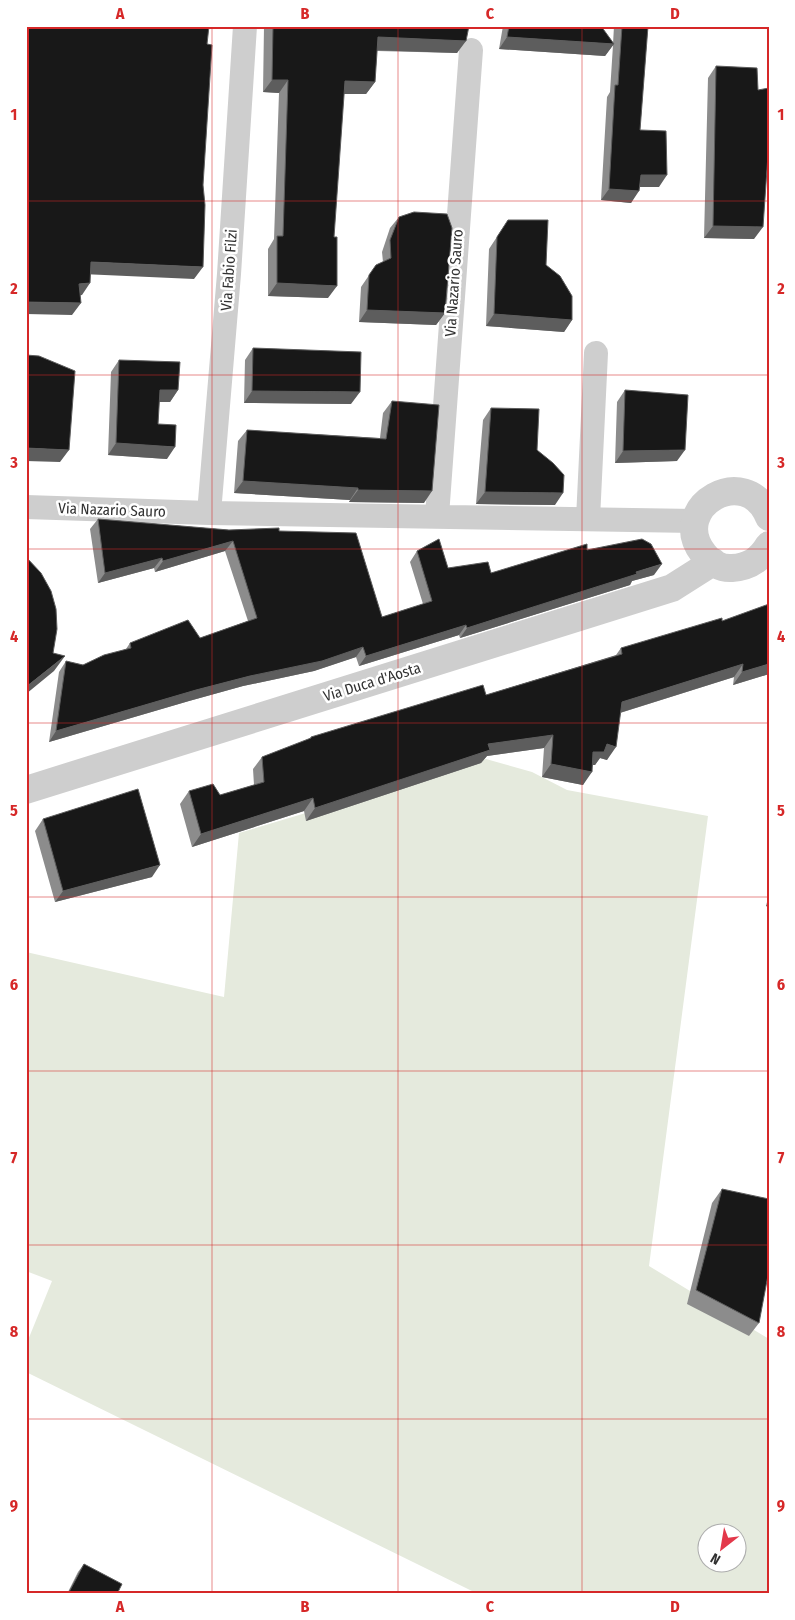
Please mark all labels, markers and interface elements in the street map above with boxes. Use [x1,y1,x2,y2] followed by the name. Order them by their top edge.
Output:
[115,4,125,23] text: A
[301,4,310,23] text: B
[486,4,495,23] text: C
[670,4,680,23] text: D
[11,105,17,124] text: 1
[778,105,784,124] text: 1
[217,228,241,312] street label: Via Fabio Filzi
[441,229,467,337] street label: Via Nazario Sauro
[9,279,18,298] text: 2
[776,279,785,298] text: 2
[9,453,18,472] text: 3
[776,453,785,472] text: 3
[58,499,166,521] street label: Via Nazario Sauro
[10,627,18,646] text: 4
[777,627,785,646] text: 4
[321,659,423,705] street label: Via Duca d'Aosta
[10,801,18,820] text: 5
[777,801,785,820] text: 5
[10,975,18,994] text: 6
[777,975,785,994] text: 6
[11,1148,18,1167] text: 7
[778,1148,785,1167] text: 7
[10,1322,19,1341] text: 8
[777,1322,786,1341] text: 8
[10,1496,18,1515] text: 9
[777,1496,785,1515] text: 9
[698,1522,748,1572] north arrow
[708,1549,724,1568] text: N
[115,1597,125,1616] text: A
[301,1597,310,1616] text: B
[486,1597,495,1616] text: C
[670,1597,680,1616] text: D

